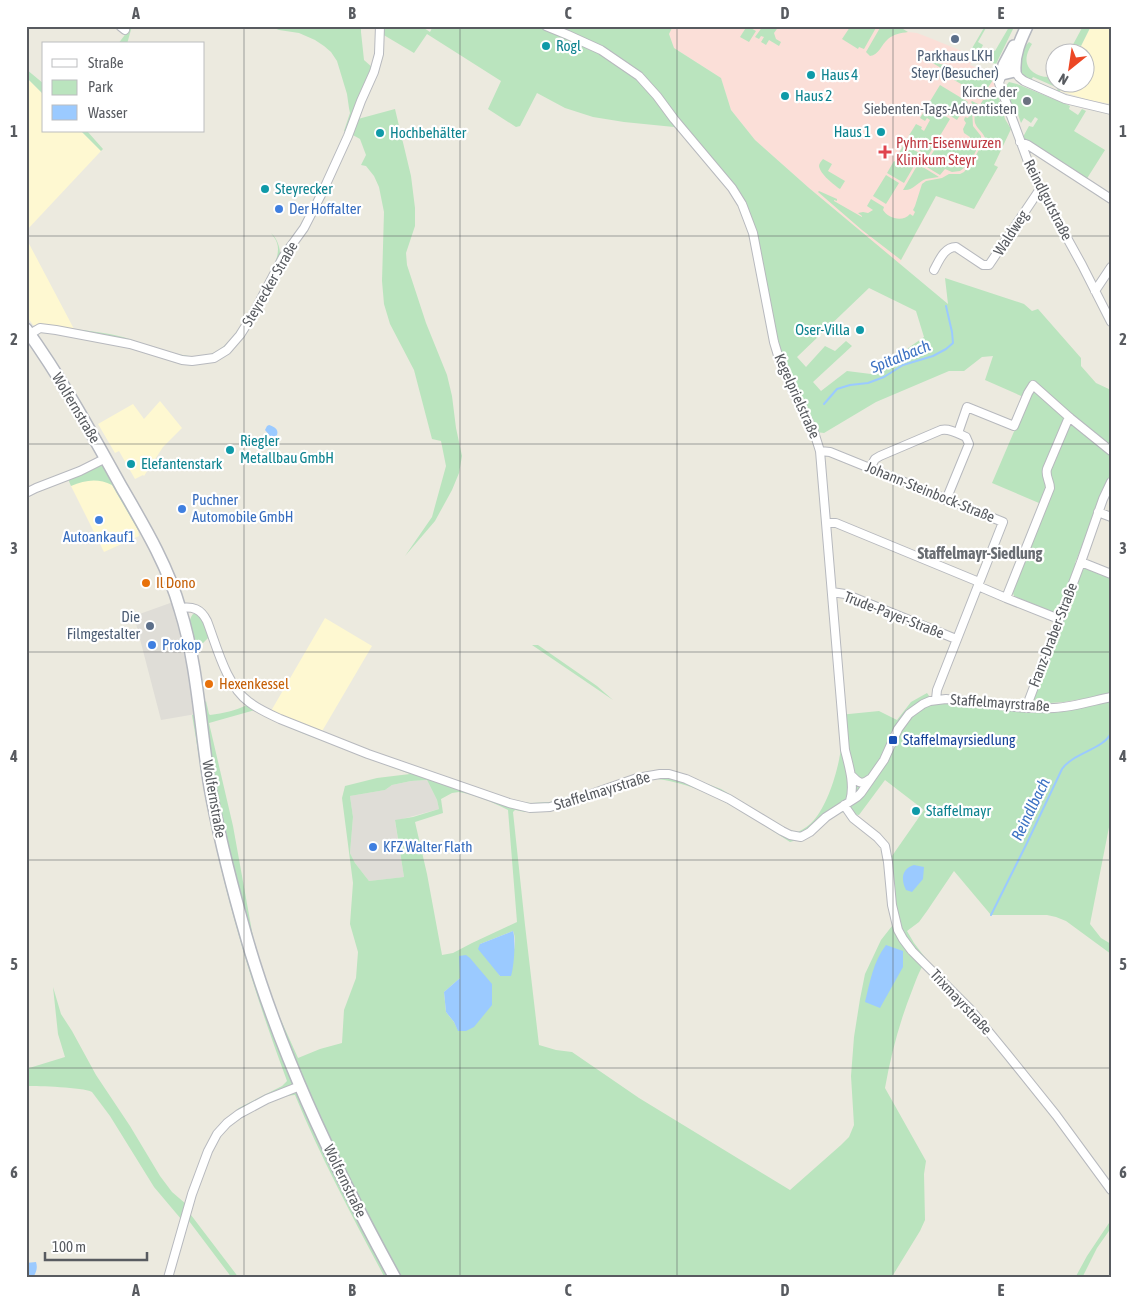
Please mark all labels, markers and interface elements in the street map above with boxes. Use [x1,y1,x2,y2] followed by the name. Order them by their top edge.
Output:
[131,4,140,22] text: A
[348,4,356,22] text: B
[564,4,572,22] text: C
[781,4,790,22] text: D
[998,4,1005,22] text: E
[949,33,961,45] marker: Parkhaus LKH Steyr (Besucher)
[556,37,581,54] place label: Rogl
[540,40,552,52] marker: Rogl
[42,42,205,132] legend
[1044,42,1094,92] north arrow
[911,47,999,81] place label: Parkhaus LKH Steyr (Besucher)
[88,54,124,71] text: Straße
[821,66,858,83] place label: Haus 4
[805,69,817,81] marker: Haus 4
[1056,70,1071,88] text: N
[88,78,113,95] text: Park
[864,83,1018,117] place label: Kirche der Siebenten-Tags-Adventisten
[795,87,832,104] place label: Haus 2
[779,90,791,102] marker: Haus 2
[1021,95,1033,107] marker: Kirche der Siebenten-Tags-Adventisten
[88,104,128,121] text: Wasser
[10,122,18,140] text: 1
[1119,122,1127,140] text: 1
[834,123,871,140] place label: Haus 1
[390,124,467,141] place label: Hochbehälter
[875,126,887,138] marker: Haus 1
[374,127,386,139] marker: Hochbehälter
[896,134,1001,168] place label: Pyhrn-Eisenwurzen Klinikum Steyr
[878,145,892,159] marker: Pyhrn-Eisenwurzen Klinikum Steyr
[1021,156,1076,243] street label: Reindlgutstraße
[275,180,333,197] place label: Steyrecker
[259,183,271,195] marker: Steyrecker
[289,200,362,217] place label: Der Hoffalter
[273,203,285,215] marker: Der Hoffalter
[990,207,1032,258] street label: Waldweg
[238,238,301,329] street label: Steyrecker Straße
[795,321,850,338] place label: Oser-Villa
[854,324,866,336] marker: Oser-Villa
[10,330,18,348] text: 2
[1119,330,1127,348] text: 2
[867,336,933,377] water label: Spitalbach
[771,351,824,441] street label: Kegelprielstraße
[49,370,104,446] street label: Wolfernstraße
[240,432,334,466] place label: Riegler Metallbau GmbH
[224,444,236,456] marker: Riegler Metallbau GmbH
[141,455,223,472] place label: Elefantenstark
[125,458,137,470] marker: Elefantenstark
[863,458,998,525] street label: Johann-Steinbock-Straße
[192,491,294,525] place label: Puchner Automobile GmbH
[176,503,188,515] marker: Puchner Automobile GmbH
[93,514,105,526] marker: Autoankauf1
[63,528,135,545] place label: Autoankauf1
[10,539,18,557] text: 3
[1119,539,1127,557] text: 3
[918,544,1043,562] district label: Staffelmayr-Siedlung
[156,574,196,591] place label: Il Dono
[140,577,152,589] marker: Il Dono
[1025,580,1080,689] street label: Franz-Draber-Straße
[842,588,947,641] street label: Trude-Payer-Straße
[67,608,141,642] place label: Die Filmgestalter
[144,620,156,632] marker: Die Filmgestalter
[162,636,201,653] place label: Prokop
[146,639,158,651] marker: Prokop
[219,675,289,692] place label: Hexenkessel
[203,678,215,690] marker: Hexenkessel
[950,691,1050,714] street label: Staffelmayrstraße
[903,731,1016,748] place label: Staffelmayrsiedlung
[887,734,899,746] marker: Staffelmayrsiedlung
[9,747,18,765] text: 4
[1118,747,1127,765] text: 4
[199,759,230,839] street label: Wolfernstraße
[552,768,652,813] street label: Staffelmayrstraße
[1007,775,1053,843] water label: Reindlbach
[926,802,991,819] place label: Staffelmayr
[910,805,922,817] marker: Staffelmayr
[383,838,473,855] place label: KFZ Walter Flath
[367,841,379,853] marker: KFZ Walter Flath
[10,955,18,973] text: 5
[1119,955,1127,973] text: 5
[927,966,996,1038] street label: Trixmayrstraße
[321,1142,370,1220] street label: Wolfernstraße
[10,1163,18,1181] text: 6
[1119,1163,1127,1181] text: 6
[45,1229,148,1261] scale bar
[52,1238,86,1255] text: 100 m
[131,1281,140,1299] text: A
[348,1281,356,1299] text: B
[564,1281,572,1299] text: C
[781,1281,790,1299] text: D
[998,1281,1005,1299] text: E

